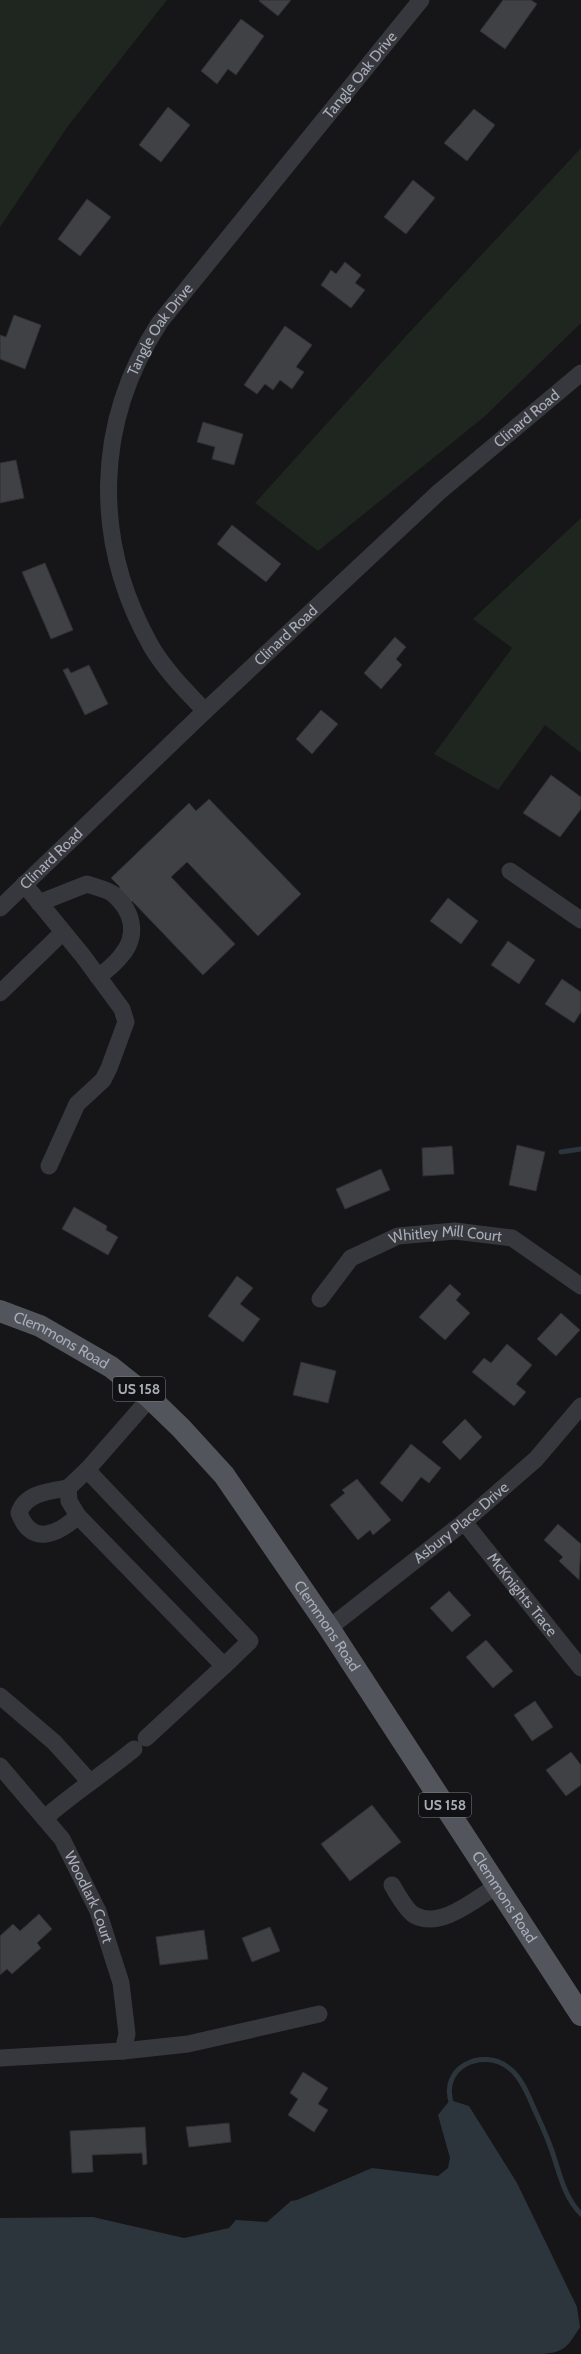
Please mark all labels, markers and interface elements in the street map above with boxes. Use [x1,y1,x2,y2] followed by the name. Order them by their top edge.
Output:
[319,28,401,122] street label: Tangle Oak Drive
[124,279,197,378] street label: Tangle Oak Drive
[490,386,563,451] street label: Clinard Road
[250,601,321,669] street label: Clinard Road
[16,824,86,893] street label: Clinard Road
[386,1222,503,1248] street label: Whitley Mill Court
[11,1308,112,1373] street label: Clemmons Road
[113,1377,165,1401] road number: US 158
[410,1478,513,1567] street label: Asbury Place Drive
[483,1549,561,1640] street label: McKnights Trace
[290,1577,364,1675] street label: Clemmons Road
[419,1793,471,1817] road number: US 158
[61,1848,117,1945] street label: Woodlark Court
[468,1848,541,1946] street label: Clemmons Road

